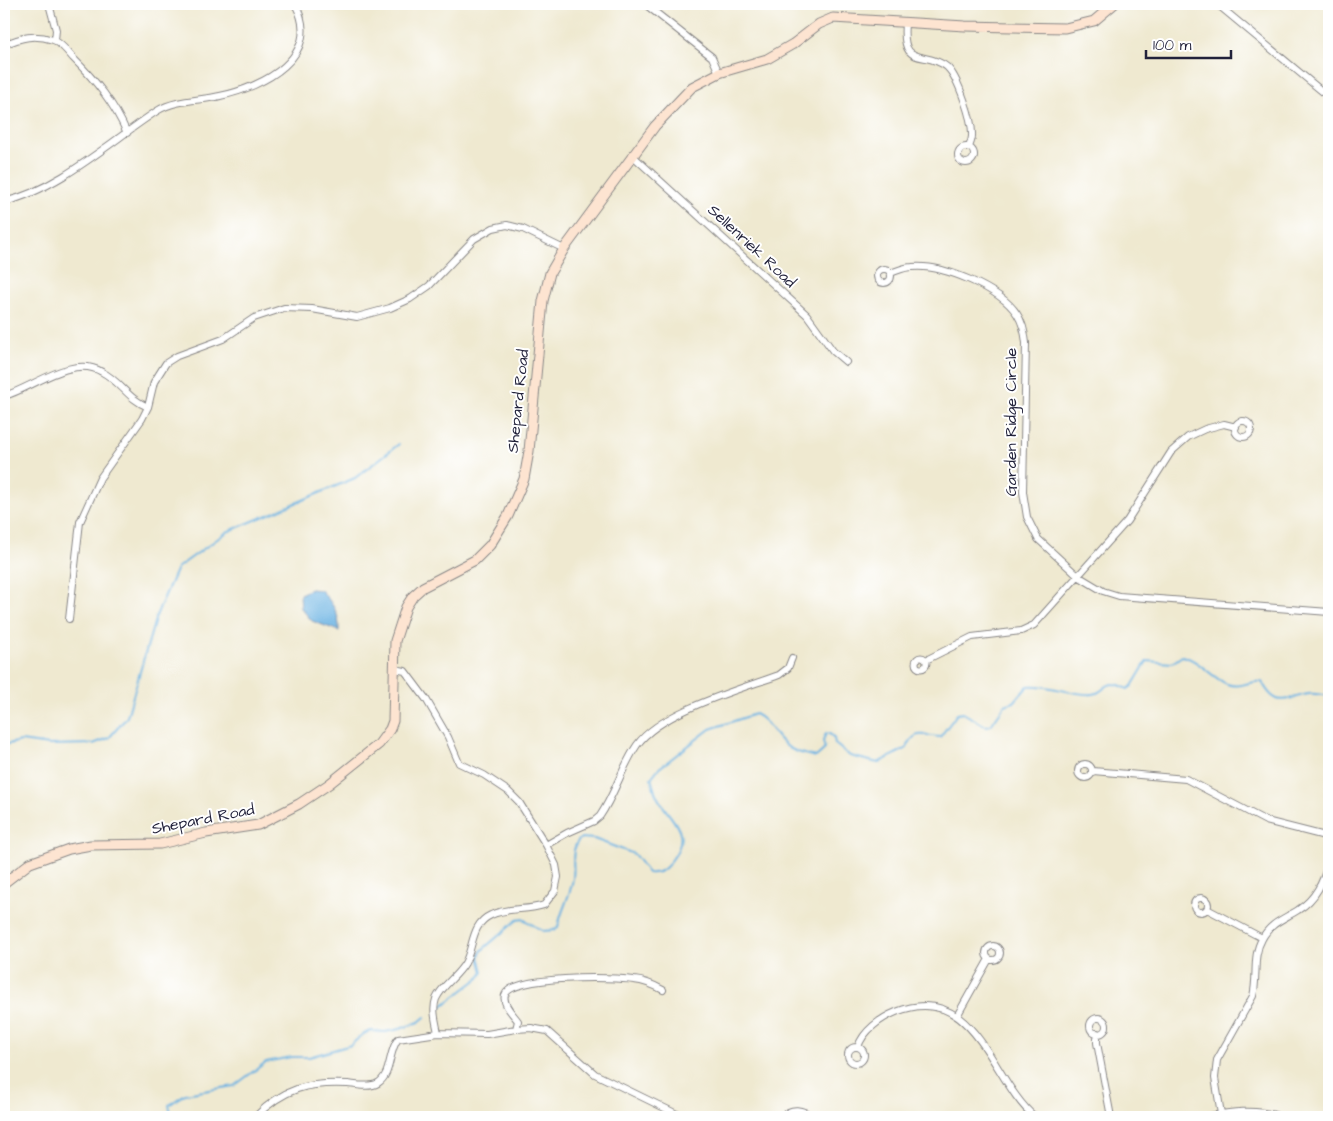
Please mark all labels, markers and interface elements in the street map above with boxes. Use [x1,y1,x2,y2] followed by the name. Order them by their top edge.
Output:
[1146,28,1230,60] scale bar
[1153,35,1192,56] text: 100 m
[703,199,801,293] street label: Sellenriek Road
[1000,347,1023,496] street label: Garden Ridge Circle
[502,348,534,454] street label: Shepard Road
[150,798,256,840] street label: Shepard Road

